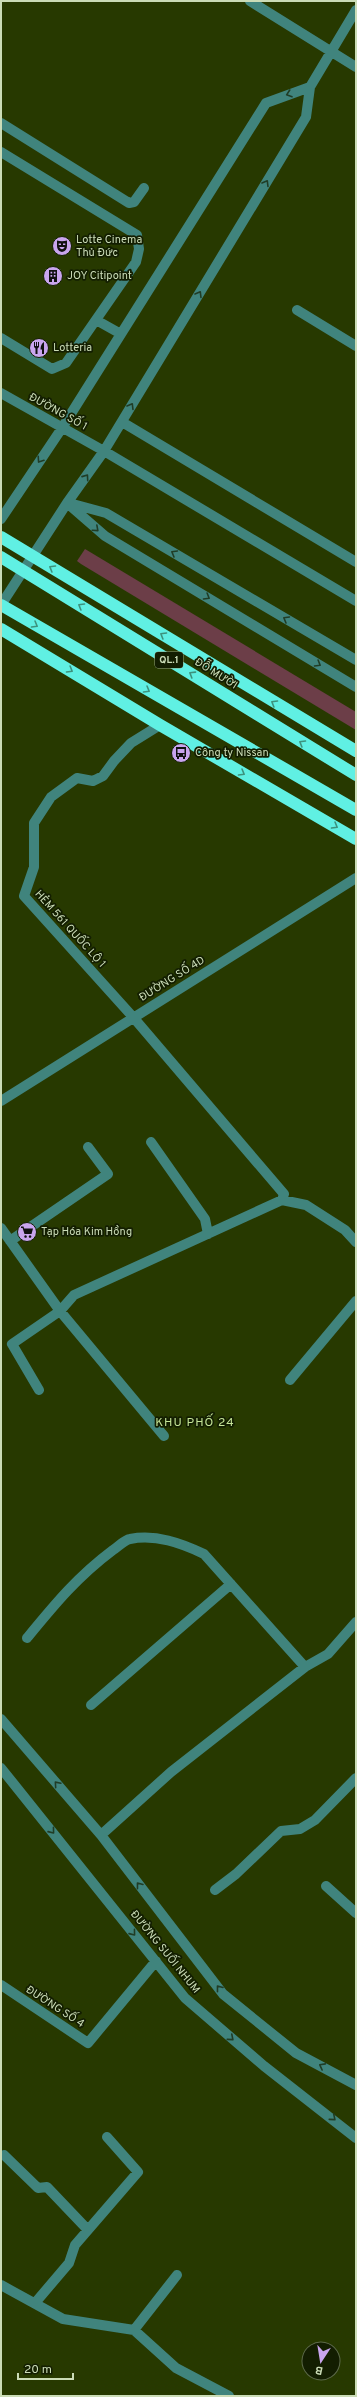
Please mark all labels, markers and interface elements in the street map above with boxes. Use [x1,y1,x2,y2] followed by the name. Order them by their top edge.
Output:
[286,90,293,98] one-way arrow
[261,180,268,187] one-way arrow
[76,233,142,260] place label: Lotte Cinema Thủ Đức
[51,235,73,257] theatre icon: Lotte Cinema Thủ Đức
[42,265,64,287] building icon: JOY Citipoint
[67,269,132,283] place label: JOY Citipoint
[194,291,201,298] one-way arrow
[28,337,50,359] restaurant icon: Lotteria
[53,341,92,355] place label: Lotteria
[26,388,91,434] street label: ĐƯỜNG SỐ 1
[127,403,134,410] one-way arrow
[37,456,45,463] one-way arrow
[81,474,88,481] one-way arrow
[92,524,99,531] one-way arrow
[171,550,178,557] one-way arrow
[49,565,56,572] one-way arrow
[203,593,210,600] one-way arrow
[78,603,85,611] one-way arrow
[283,616,290,623] one-way arrow
[31,620,38,628] one-way arrow
[160,633,167,640] one-way arrow
[155,652,183,668] road number: QL.1
[192,653,242,693] street label: ĐỖ MƯỜI
[314,659,321,667] one-way arrow
[66,666,73,673] one-way arrow
[189,671,196,679] one-way arrow
[143,685,150,692] one-way arrow
[271,700,278,707] one-way arrow
[299,740,306,747] one-way arrow
[170,742,192,764] bus stop icon: Công ty Nissan
[195,746,269,760] place label: Công ty Nissan
[238,768,245,775] one-way arrow
[331,822,338,829] one-way arrow
[31,885,111,971] street label: HẺM 561 QUỐC LỘ 1
[135,951,207,1005] street label: ĐƯỜNG SỐ 4D
[16,1221,38,1243] supermarket icon: Tạp Hóa Kim Hồng
[41,1225,132,1239] place label: Tạp Hóa Kim Hồng
[155,1413,235,1431] district label: KHU PHỐ 24
[55,1782,62,1789] one-way arrow
[48,1827,55,1834] one-way arrow
[137,1883,144,1890] one-way arrow
[127,1906,205,1996] street label: ĐƯỜNG SUỐI NHUM
[129,1928,136,1935] one-way arrow
[23,1980,89,2031] street label: ĐƯỜNG SỐ 4
[216,1985,223,1992] one-way arrow
[226,2033,234,2040] one-way arrow
[318,2064,326,2071] one-way arrow
[328,2114,335,2121] one-way arrow
[301,2341,341,2381] north arrow
[18,2355,73,2381] scale bar
[24,2362,52,2378] text: 20 m
[314,2362,324,2377] text: B

